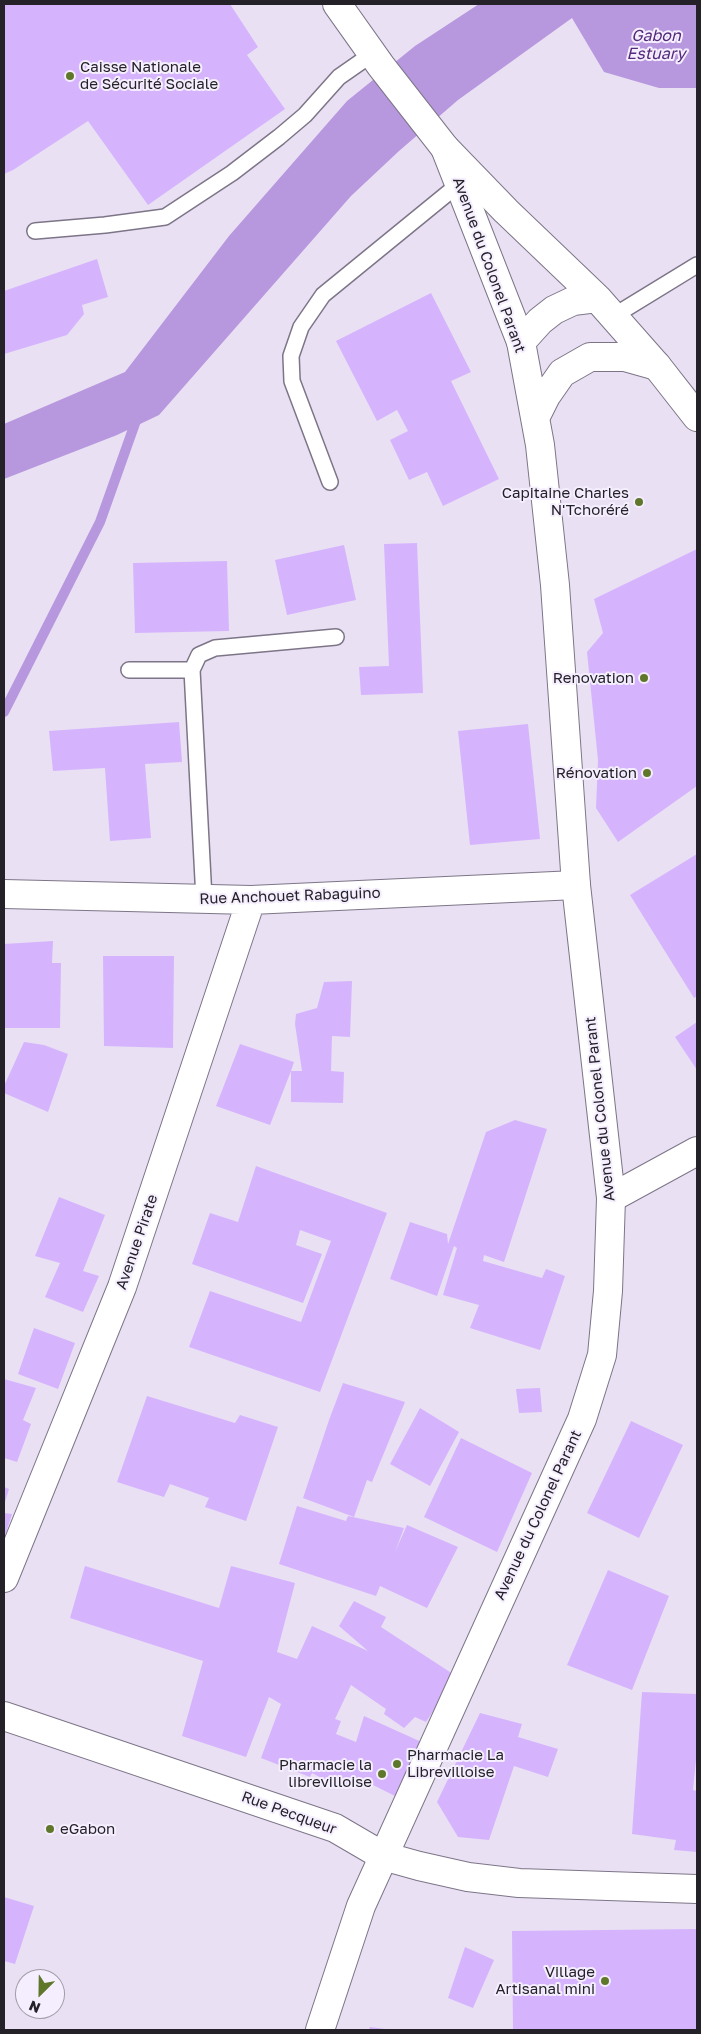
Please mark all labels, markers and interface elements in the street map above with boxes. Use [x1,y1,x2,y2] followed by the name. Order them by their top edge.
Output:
[626,26,686,64] water label: Gabon Estuary
[80,58,218,93] place label: Caisse Nationale de Sécurité Sociale
[64,70,76,82] marker: Caisse Nationale de Sécurité Sociale
[449,175,529,355] street label: Avenue du Colonel Parant
[502,484,629,519] place label: Capitaine Charles N'Tchoréré
[633,496,645,508] marker: Capitaine Charles N'Tchoréré
[553,669,634,687] place label: Renovation
[638,672,650,684] marker: Renovation
[556,764,637,782] place label: Rénovation
[641,767,653,779] marker: Rénovation
[199,884,381,908] street label: Rue Anchouet Rabaguino
[581,1016,619,1202] street label: Avenue du Colonel Parant
[112,1192,162,1292] street label: Avenue Pirate
[491,1427,585,1603] street label: Avenue du Colonel Parant
[407,1746,504,1781] place label: Pharmacie La Librevilloise
[279,1756,372,1791] place label: Pharmacie la librevilloise
[391,1758,403,1770] marker: Pharmacie La Librevilloise
[376,1768,388,1780] marker: Pharmacie la librevilloise
[239,1787,339,1839] street label: Rue Pecqueur
[60,1820,115,1838] place label: eGabon
[44,1823,56,1835] marker: eGabon
[496,1963,595,1998] place label: Village Artisanal mini
[15,1969,65,2019] north arrow
[599,1975,611,1987] marker: Village Artisanal mini
[26,1997,43,2017] text: N

